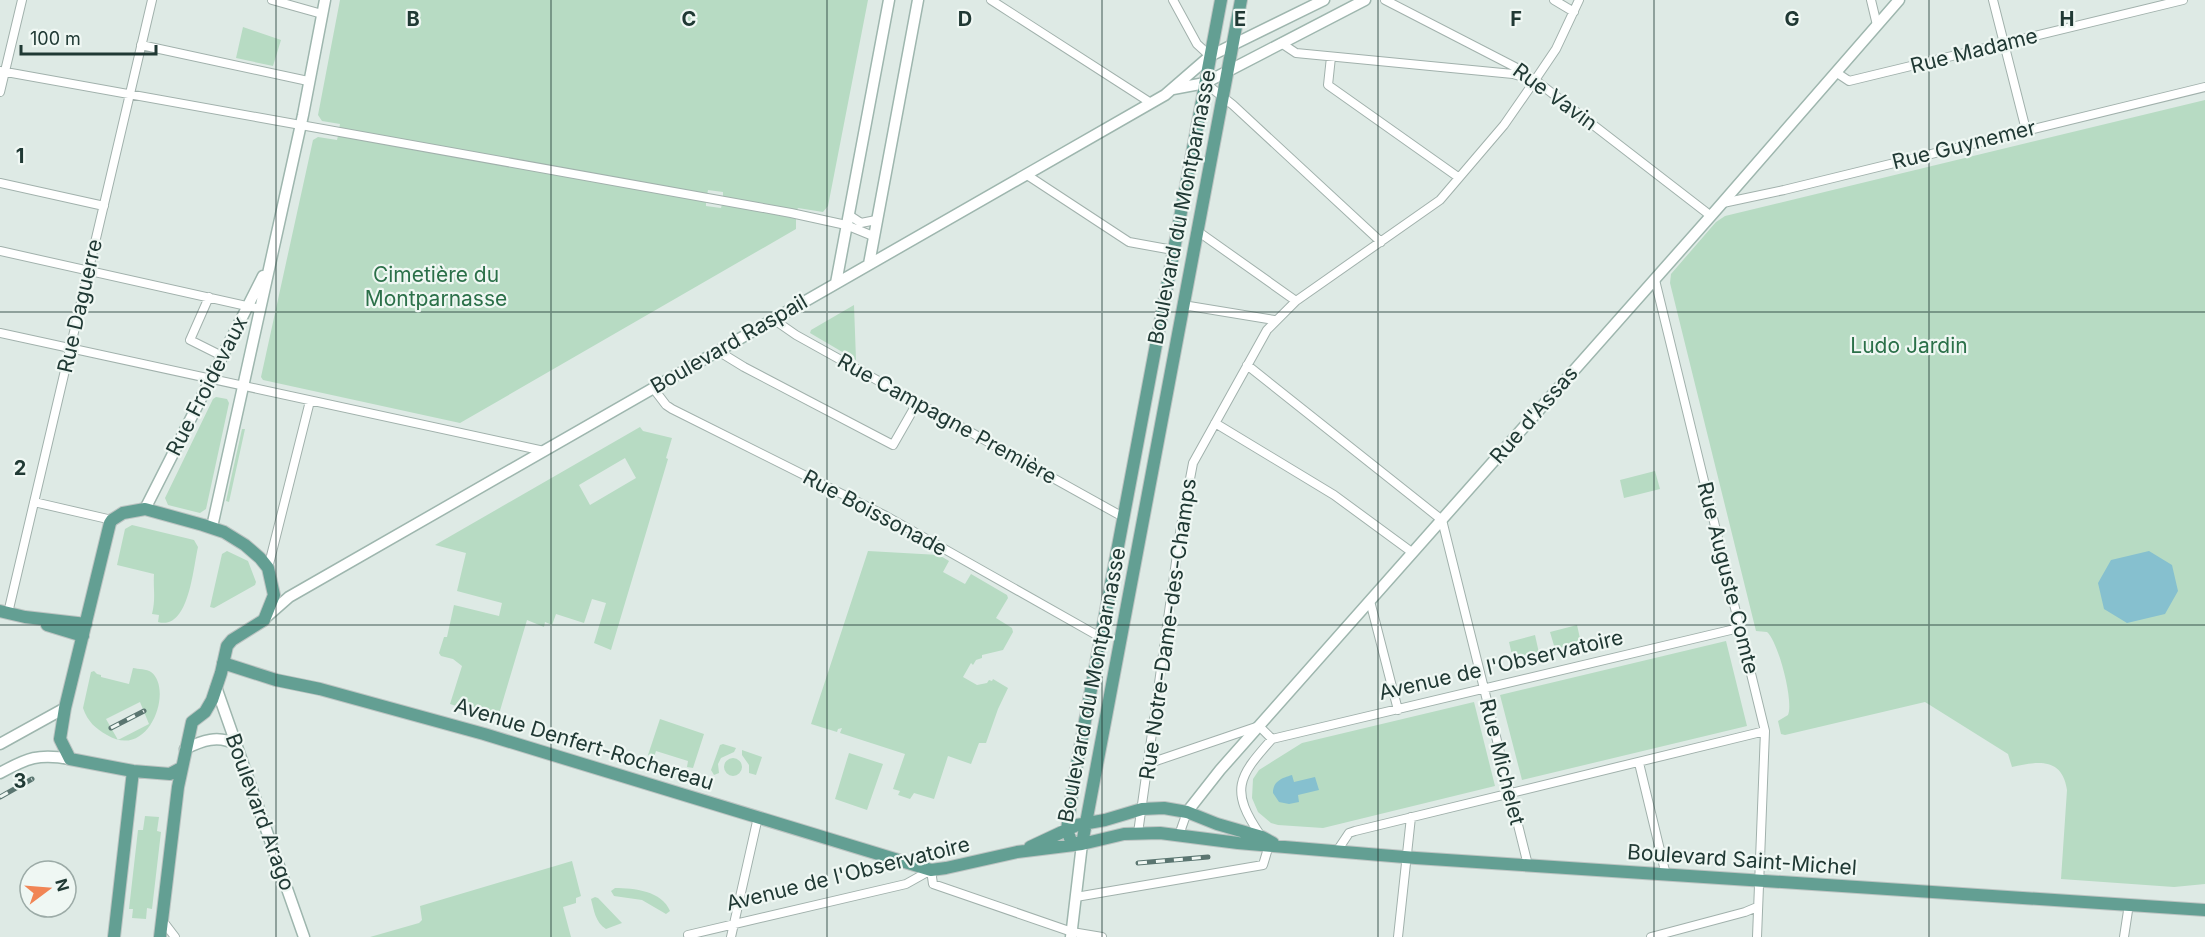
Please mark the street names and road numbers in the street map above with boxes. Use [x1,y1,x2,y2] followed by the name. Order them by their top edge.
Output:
[1908,23,2040,78] street label: Rue Madame
[1508,58,1602,136] street label: Rue Vavin
[1143,67,1220,346] street label: Boulevard du Montparnasse
[1889,115,2038,174] street label: Rue Guynemer
[52,237,107,375] street label: Rue Daguerre
[646,289,812,399] street label: Boulevard Raspail
[161,312,252,460] street label: Rue Froidevaux
[833,348,1061,489] street label: Rue Campagne Première
[1484,361,1583,469] street label: Rue d'Assas
[799,464,952,561] street label: Rue Boissonade
[1134,477,1201,781] street label: Rue Notre-Dame-des-Champs
[1692,479,1764,677] street label: Rue Auguste Comte
[1053,545,1130,824] street label: Boulevard du Montparnasse
[1376,624,1626,705] street label: Avenue de l'Observatoire
[451,692,717,795] street label: Avenue Denfert-Rochereau
[1475,696,1530,828] street label: Rue Michelet
[220,730,300,894] street label: Boulevard Arago
[723,831,972,916] street label: Avenue de l'Observatoire
[1626,839,1858,880] street label: Boulevard Saint-Michel

